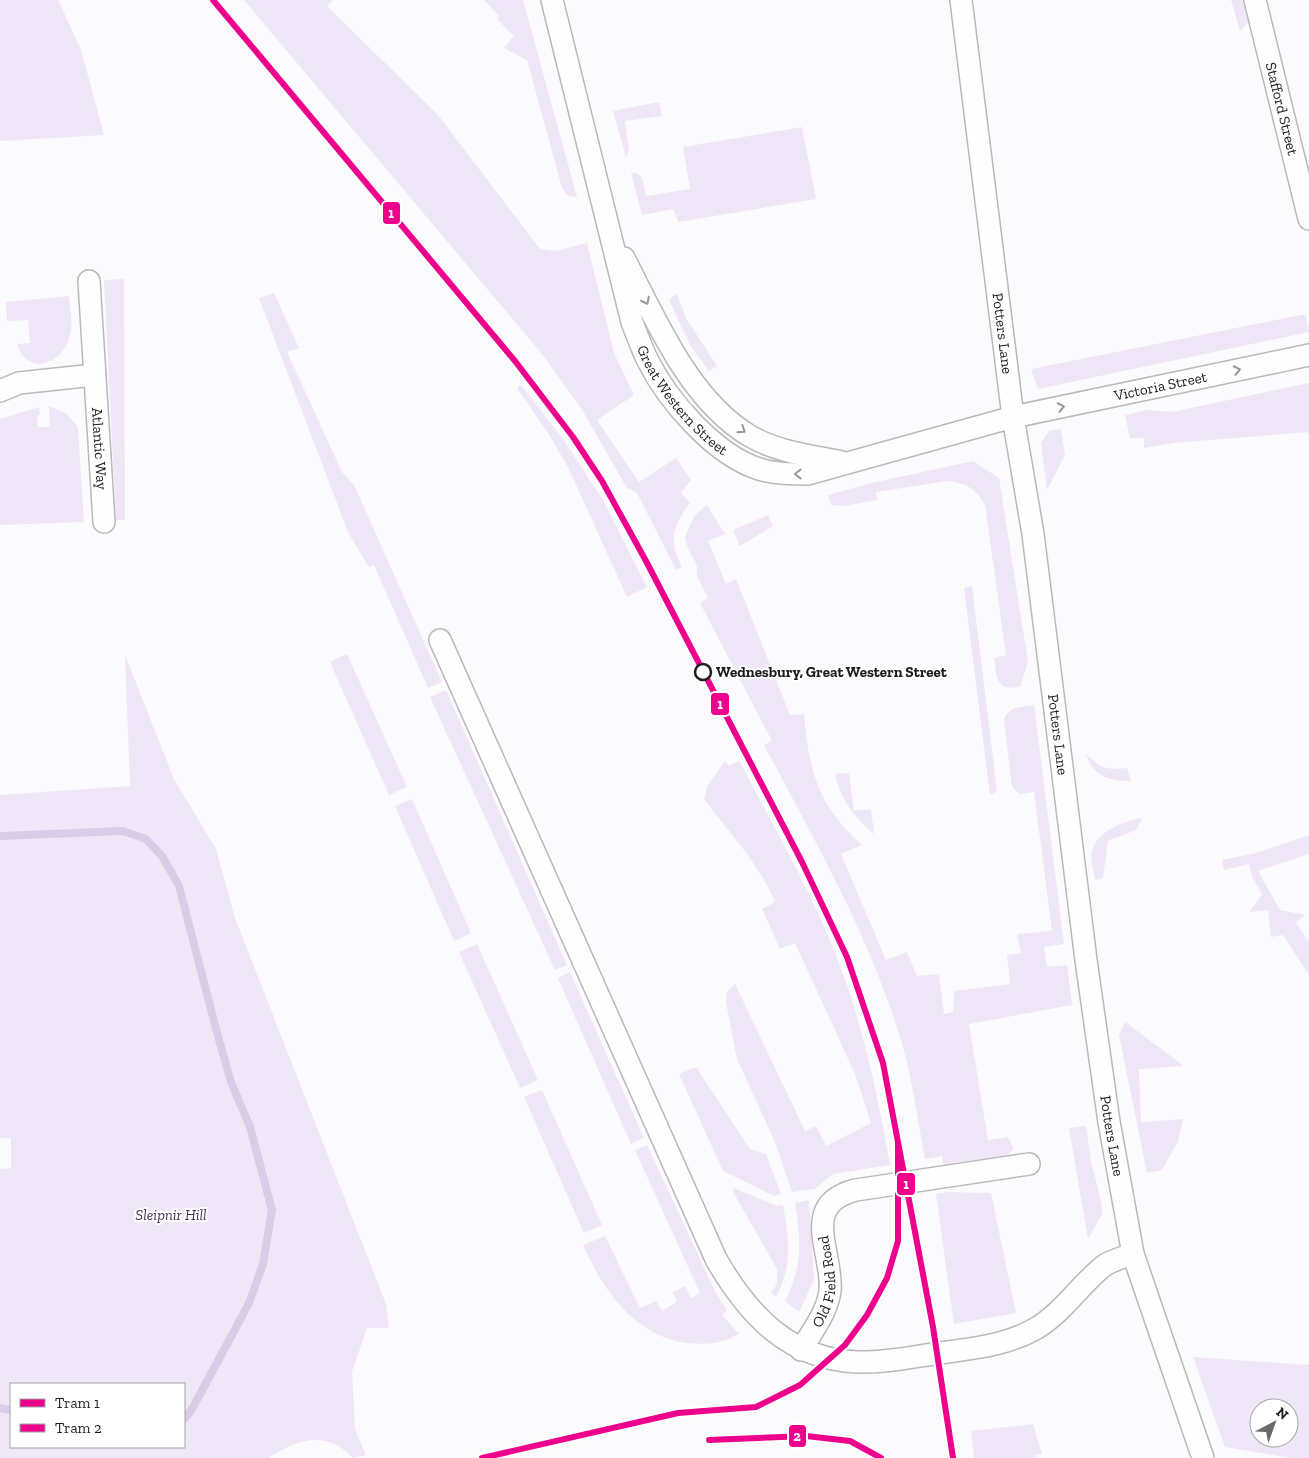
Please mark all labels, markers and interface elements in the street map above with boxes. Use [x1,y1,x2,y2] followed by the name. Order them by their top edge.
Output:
[1262,60,1302,158] street label: Stafford Street
[382,201,401,225] line badge: 1
[388,205,394,222] text: 1
[989,292,1017,375] street label: Potters Lane
[640,296,650,305] one-way arrow
[633,343,731,459] street label: Great Western Street
[1233,365,1241,376] one-way arrow
[1111,368,1209,405] street label: Victoria Street
[1056,402,1065,413] one-way arrow
[88,407,111,491] street label: Atlantic Way
[736,424,745,433] one-way arrow
[794,469,802,479] one-way arrow
[694,663,712,681] marker: Wednesbury, Great Western Street
[716,663,948,681] place label: Wednesbury, Great Western Street
[710,692,730,716] line badge: 1
[1044,693,1072,776] street label: Potters Lane
[717,696,723,713] text: 1
[1096,1094,1128,1178] street label: Potters Lane
[896,1172,916,1196] line badge: 1
[903,1176,909,1193] text: 1
[135,1206,207,1224] park label: Sleipnir Hill
[808,1234,839,1331] street label: Old Field Road
[10,1383,185,1448] legend
[55,1394,100,1412] text: Tram 1
[1249,1398,1299,1448] north arrow
[1273,1404,1292,1424] text: N
[55,1419,102,1437] text: Tram 2
[788,1424,807,1448] line badge: 2
[793,1428,801,1445] text: 2

